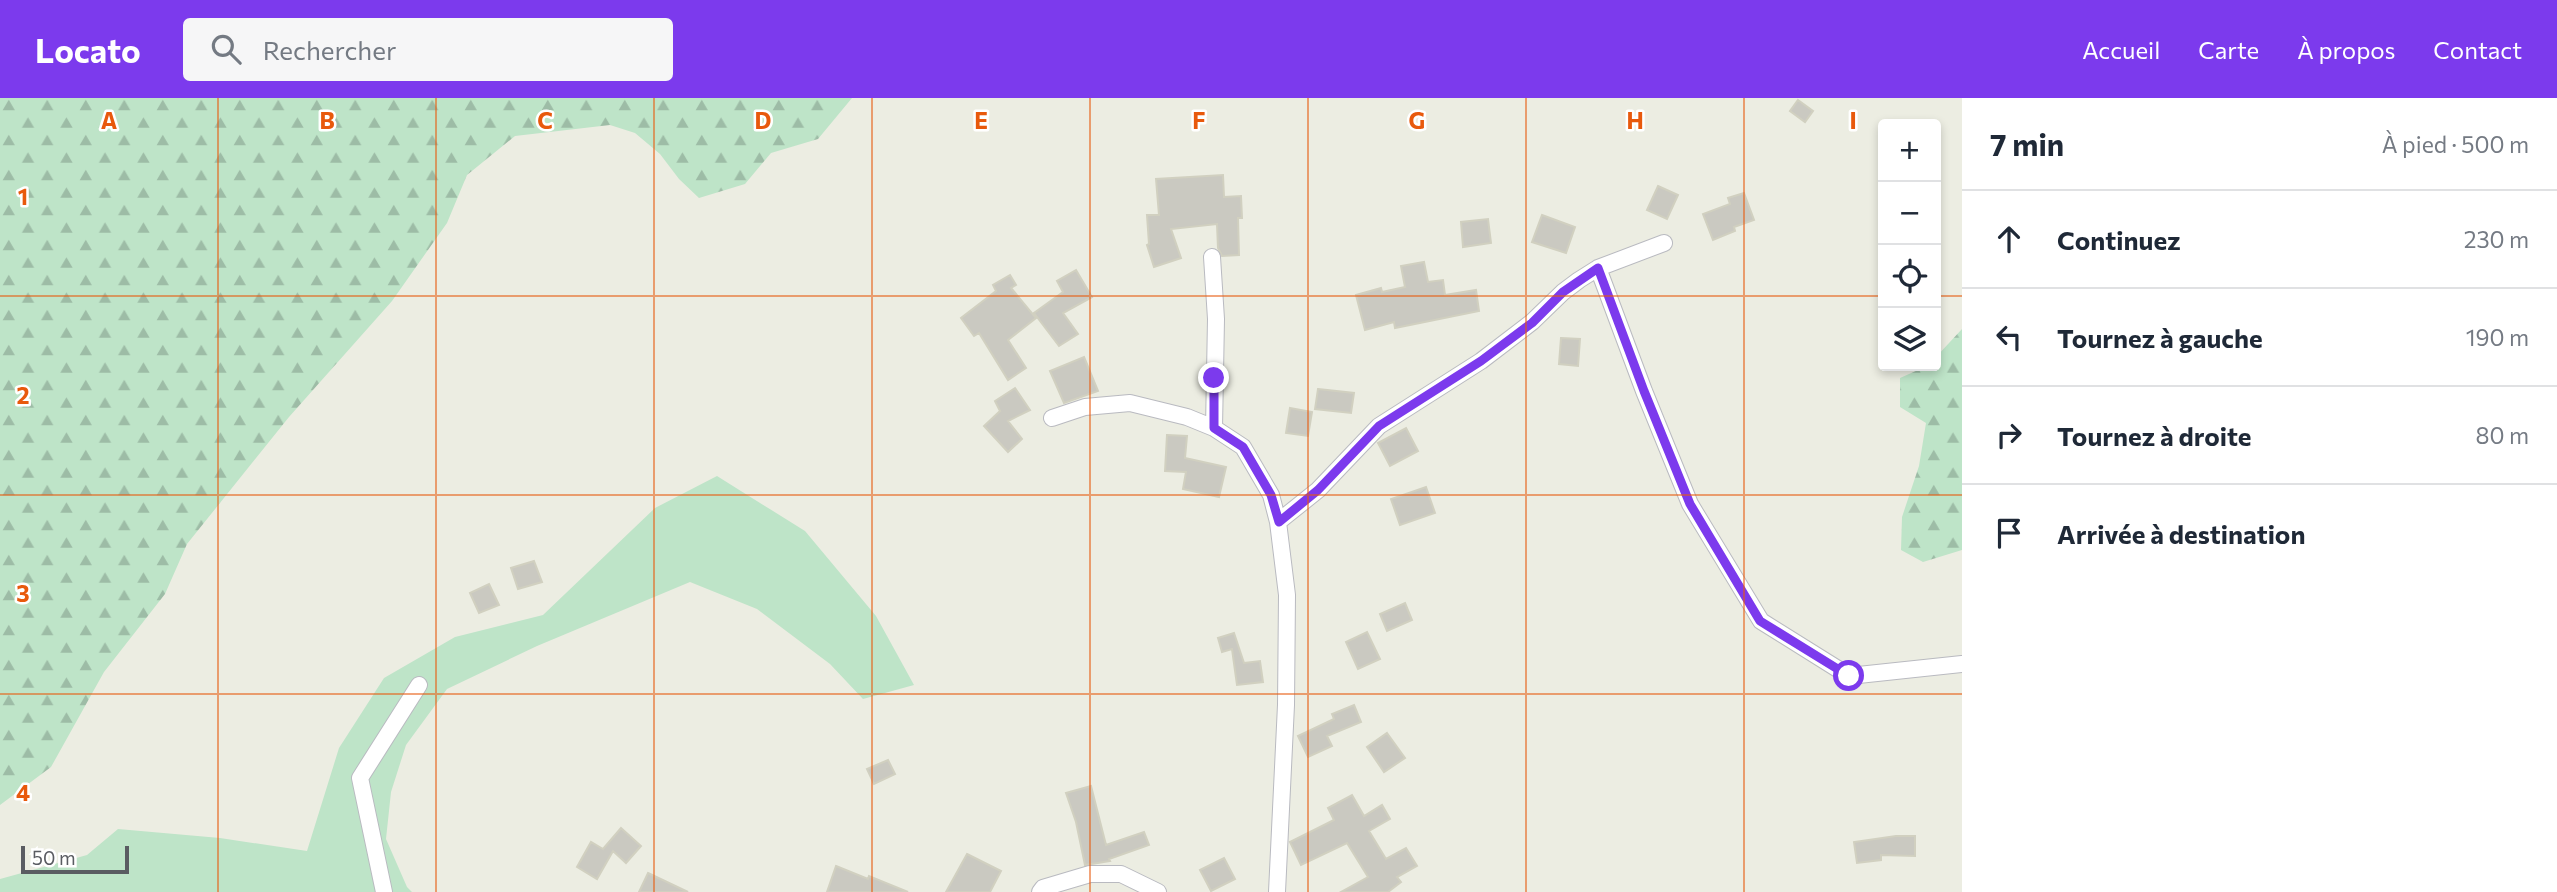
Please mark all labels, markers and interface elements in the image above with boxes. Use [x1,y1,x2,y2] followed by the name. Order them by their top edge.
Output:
[183,18,673,81] search box
[35,29,141,70] text: Locato
[207,30,245,68] icon: search
[263,34,396,65] text: Rechercher
[2082,35,2160,64] text: Accueil
[2198,35,2259,64] text: Carte
[2297,35,2395,64] text: À propos
[2433,35,2522,64] text: Contact
[101,106,118,134] text: A
[319,106,335,134] text: B
[537,106,553,134] text: C
[755,106,772,134] text: D
[974,106,988,134] text: E
[1192,106,1206,134] text: F
[1409,106,1425,134] text: G
[1626,106,1644,134] text: H
[1849,106,1857,134] text: I
[1878,119,1941,371] map controls
[1878,119,1941,182] button: +
[1990,125,2064,162] text: 7 min
[2382,130,2529,158] text: À pied · 500 m
[18,182,28,210] text: 1
[1878,182,1941,245] button: −
[1990,220,2028,258] icon: ahead
[2057,224,2181,255] text: Continuez
[2464,225,2529,253] text: 230 m
[1878,245,1941,308] button: locate
[1878,308,1941,371] button: layers
[1990,318,2028,356] icon: left
[2057,322,2263,353] text: Tournez à gauche
[2466,323,2529,351] text: 190 m
[1198,362,1229,393] route end
[16,381,30,409] text: 2
[1990,416,2028,454] icon: right
[2057,420,2252,451] text: Tournez à droite
[2476,421,2529,449] text: 80 m
[1990,514,2028,552] icon: arrive
[2057,518,2305,549] text: Arrivée à destination
[16,579,30,607] text: 3
[1833,660,1864,691] route start
[16,778,30,806] text: 4
[21,843,130,875] scale bar
[32,846,76,869] text: 50 m

